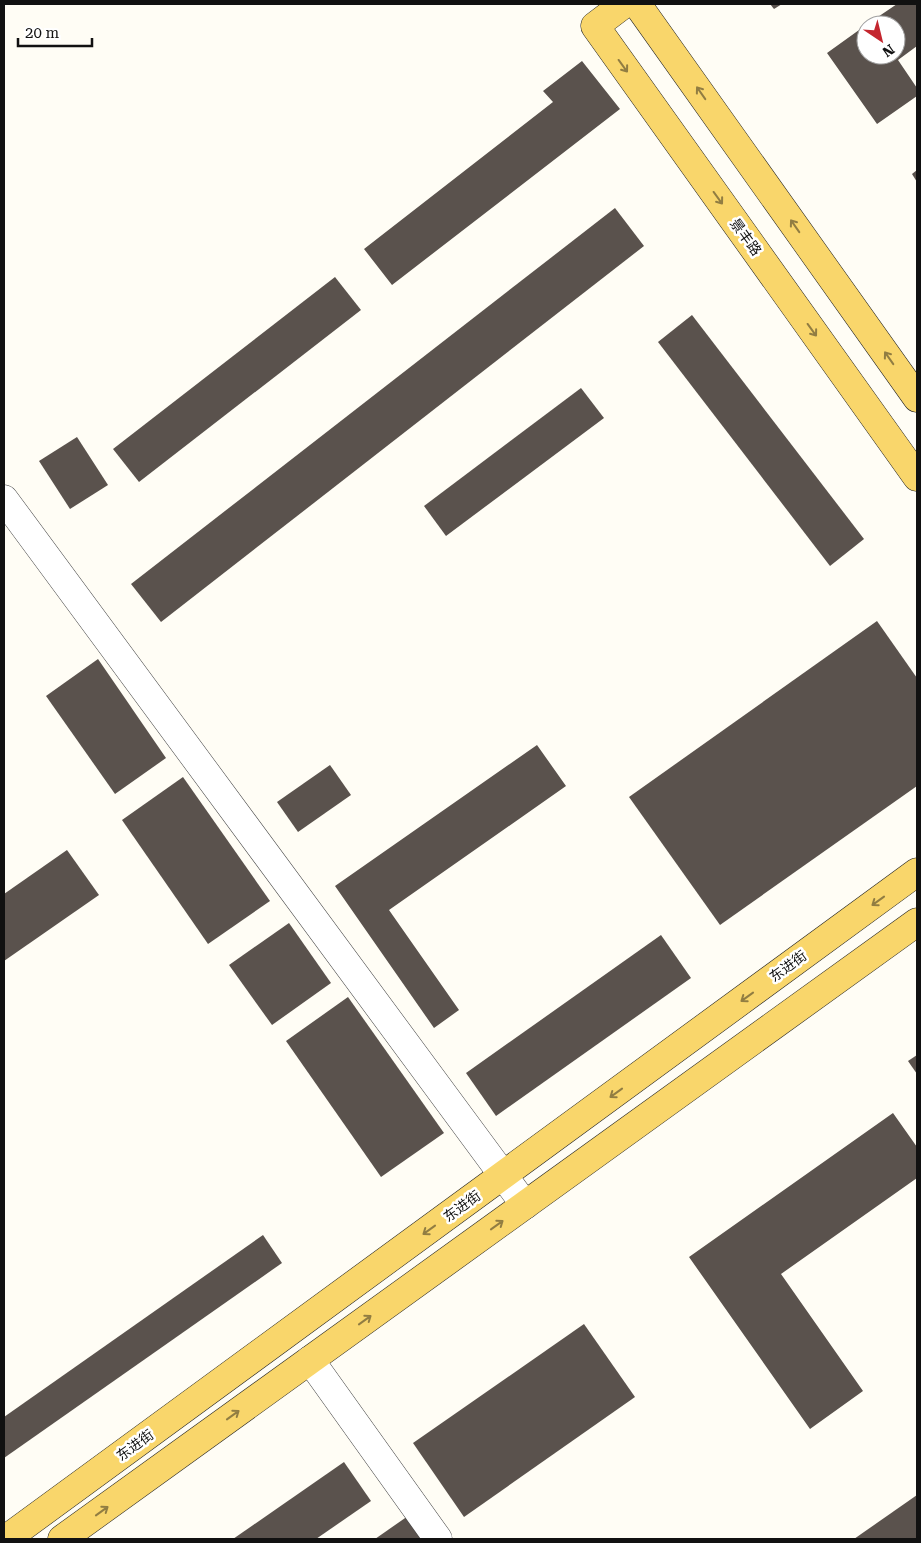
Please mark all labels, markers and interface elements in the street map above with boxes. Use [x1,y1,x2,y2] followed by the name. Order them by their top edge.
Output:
[18,15,91,47] scale bar
[856,15,906,65] north arrow
[25,24,60,42] text: 20 m
[879,41,897,60] text: N
[618,58,629,72] one-way arrow
[696,87,706,101] one-way arrow
[713,191,723,205] one-way arrow
[727,215,765,259] street label: 景丰路
[790,219,800,233] one-way arrow
[807,323,817,337] one-way arrow
[884,351,894,365] one-way arrow
[872,895,885,906] one-way arrow
[766,947,810,985] street label: 东进街
[740,992,754,1002] one-way arrow
[609,1088,623,1098] one-way arrow
[440,1187,484,1225] street label: 东进街
[490,1220,504,1230] one-way arrow
[423,1225,436,1236] one-way arrow
[358,1315,372,1325] one-way arrow
[226,1410,239,1421] one-way arrow
[113,1426,157,1464] street label: 东进街
[95,1506,109,1516] one-way arrow

